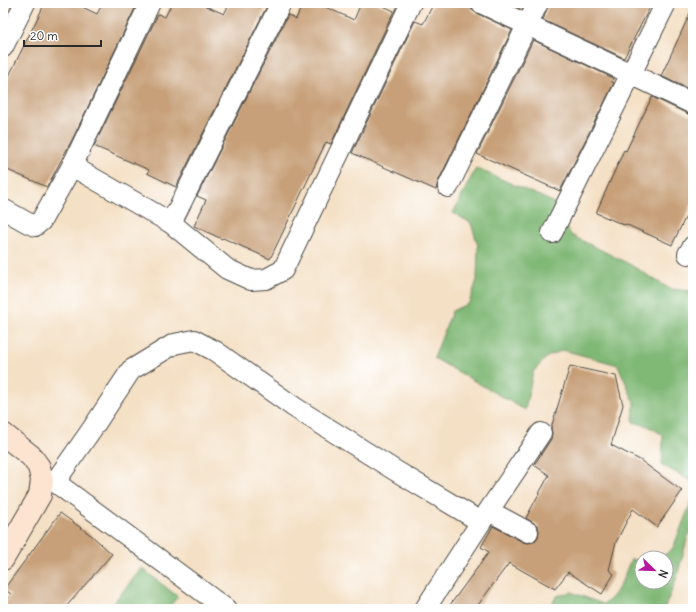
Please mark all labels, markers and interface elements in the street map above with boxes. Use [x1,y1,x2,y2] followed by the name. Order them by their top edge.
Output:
[24,22,101,48] scale bar
[30,28,58,43] text: 20 m
[634,550,674,590] north arrow
[655,568,671,580] text: N

